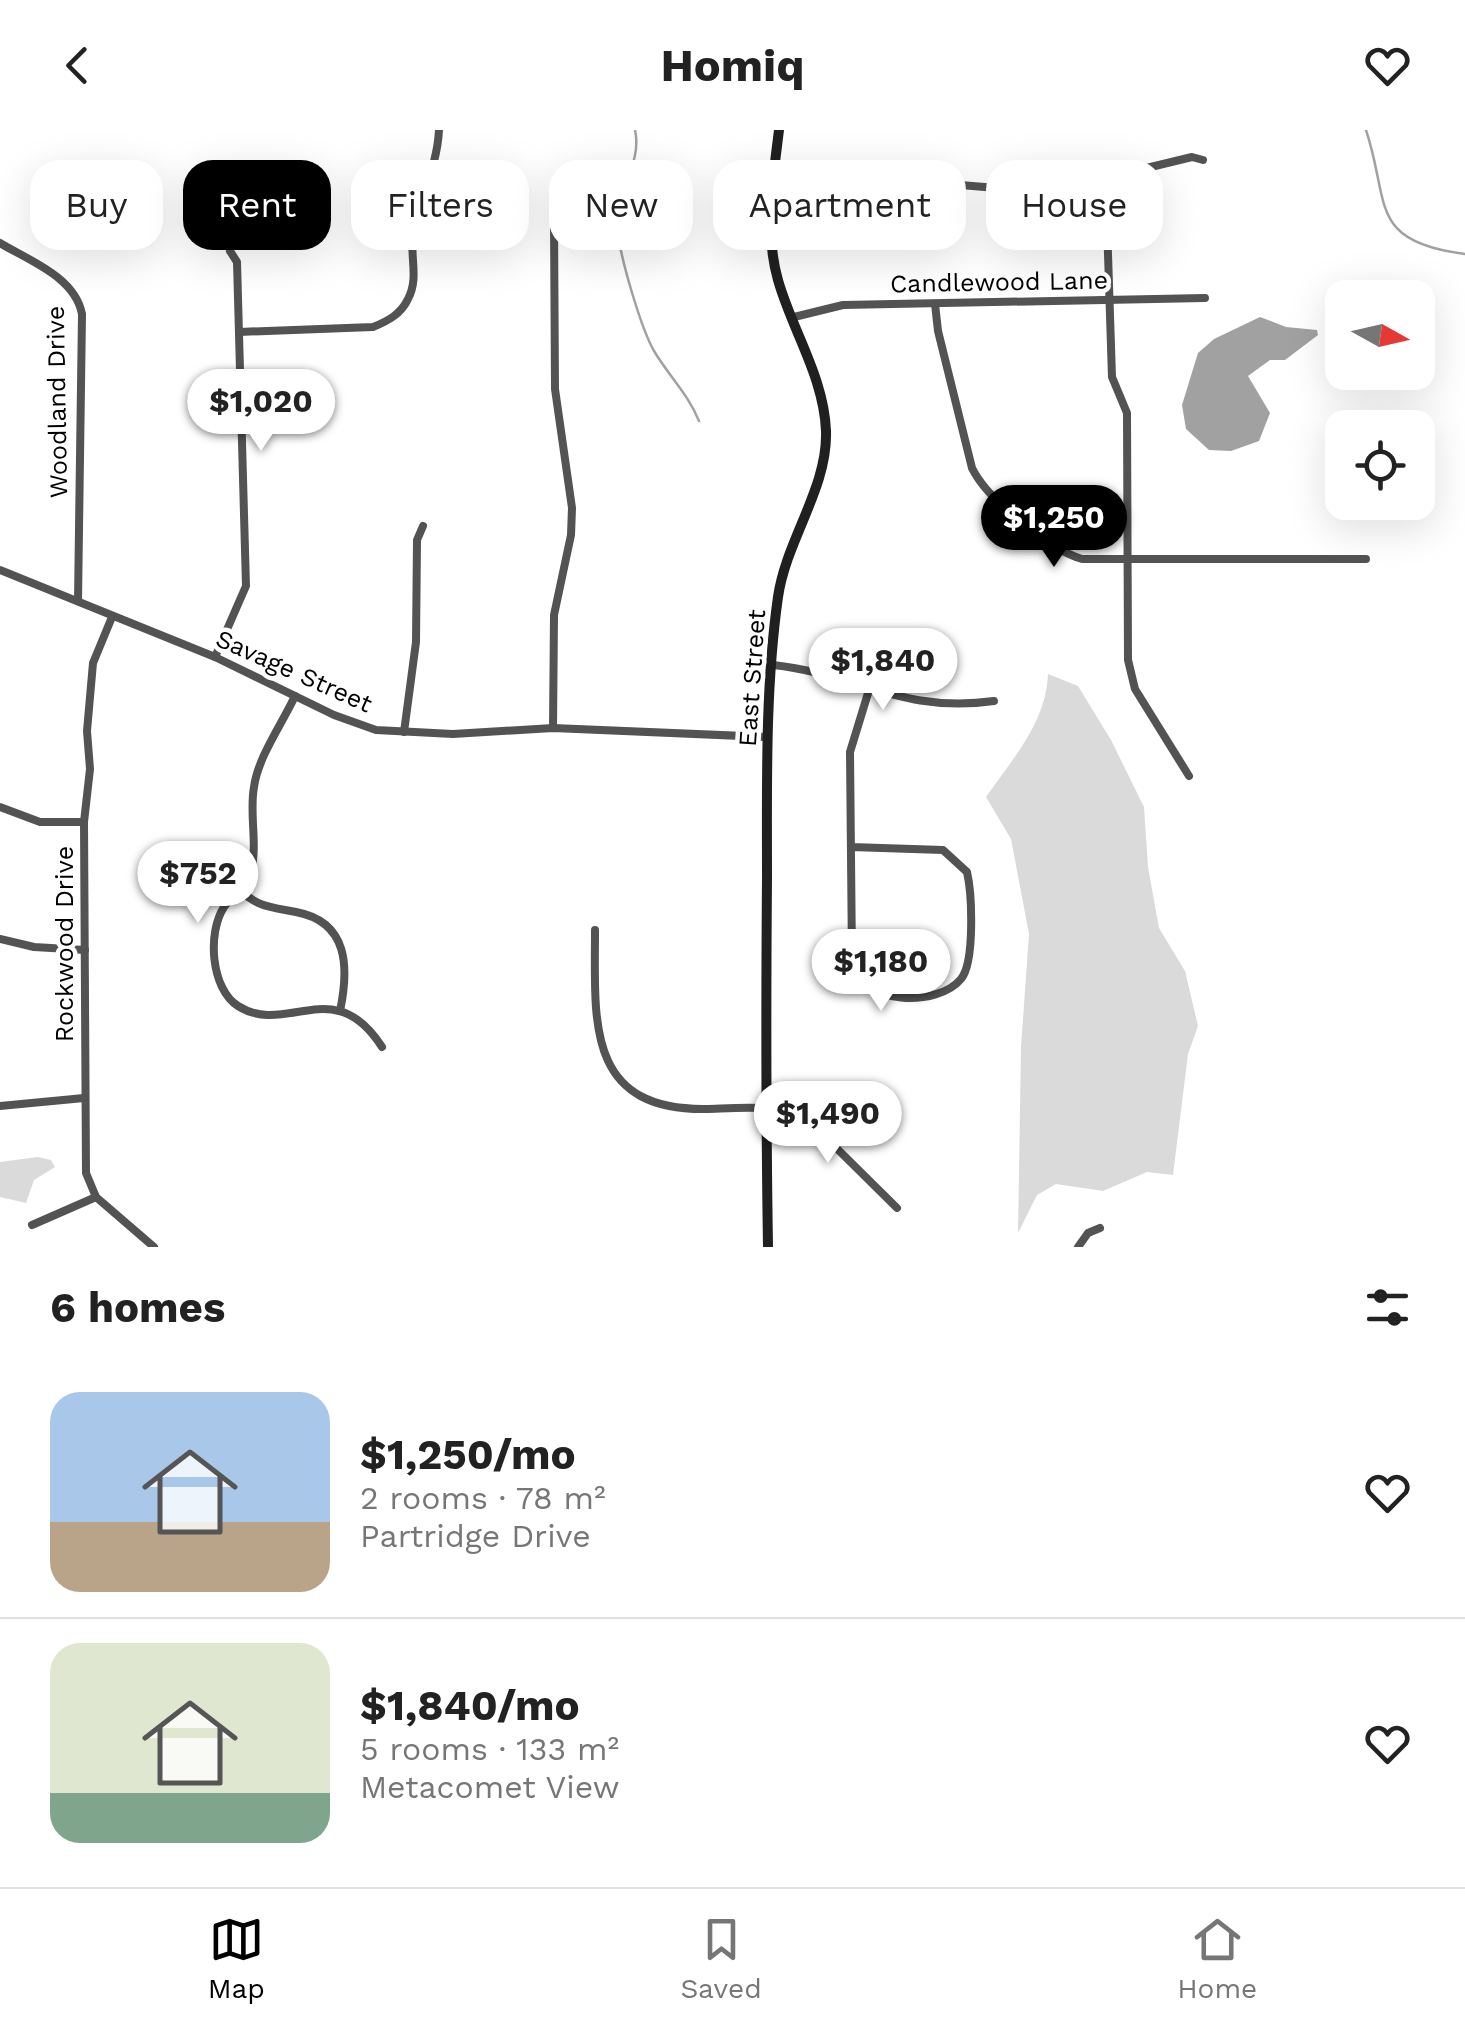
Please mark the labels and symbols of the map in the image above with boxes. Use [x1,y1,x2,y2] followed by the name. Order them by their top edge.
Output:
[890,266,1108,298] street label: Candlewood Lane
[1325,280,1435,390] north arrow
[41,306,73,498] street label: Woodland Drive
[180,369,342,454] pin: $1,020
[973,485,1135,570] pin: $1,250
[733,608,771,748] street label: East Street
[211,624,377,719] street label: Savage Street
[802,628,964,713] pin: $1,840
[139,841,257,926] pin: $752
[50,846,79,1042] street label: Rockwood Drive
[800,929,962,1014] pin: $1,180
[747,1081,909,1166] pin: $1,490

